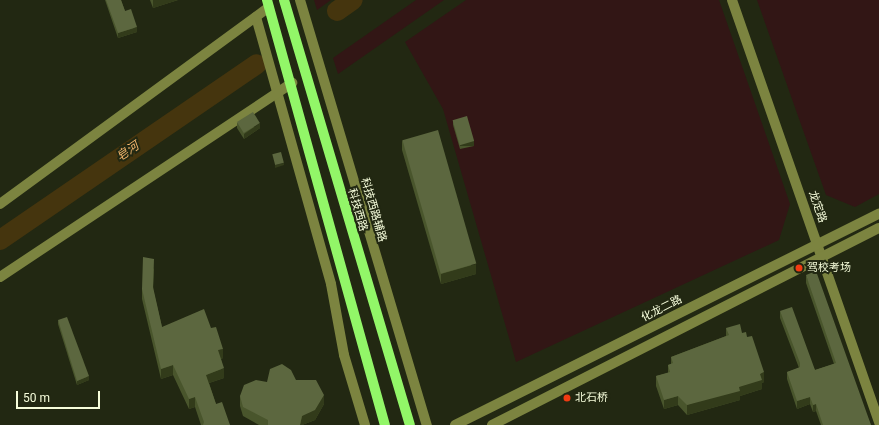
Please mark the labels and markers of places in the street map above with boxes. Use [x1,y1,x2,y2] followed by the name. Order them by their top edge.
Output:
[807,261,851,275] place label: 驾校考场
[794,263,804,273] marker: 驾校考场
[575,391,608,405] place label: 北石桥
[562,393,572,403] marker: 北石桥

